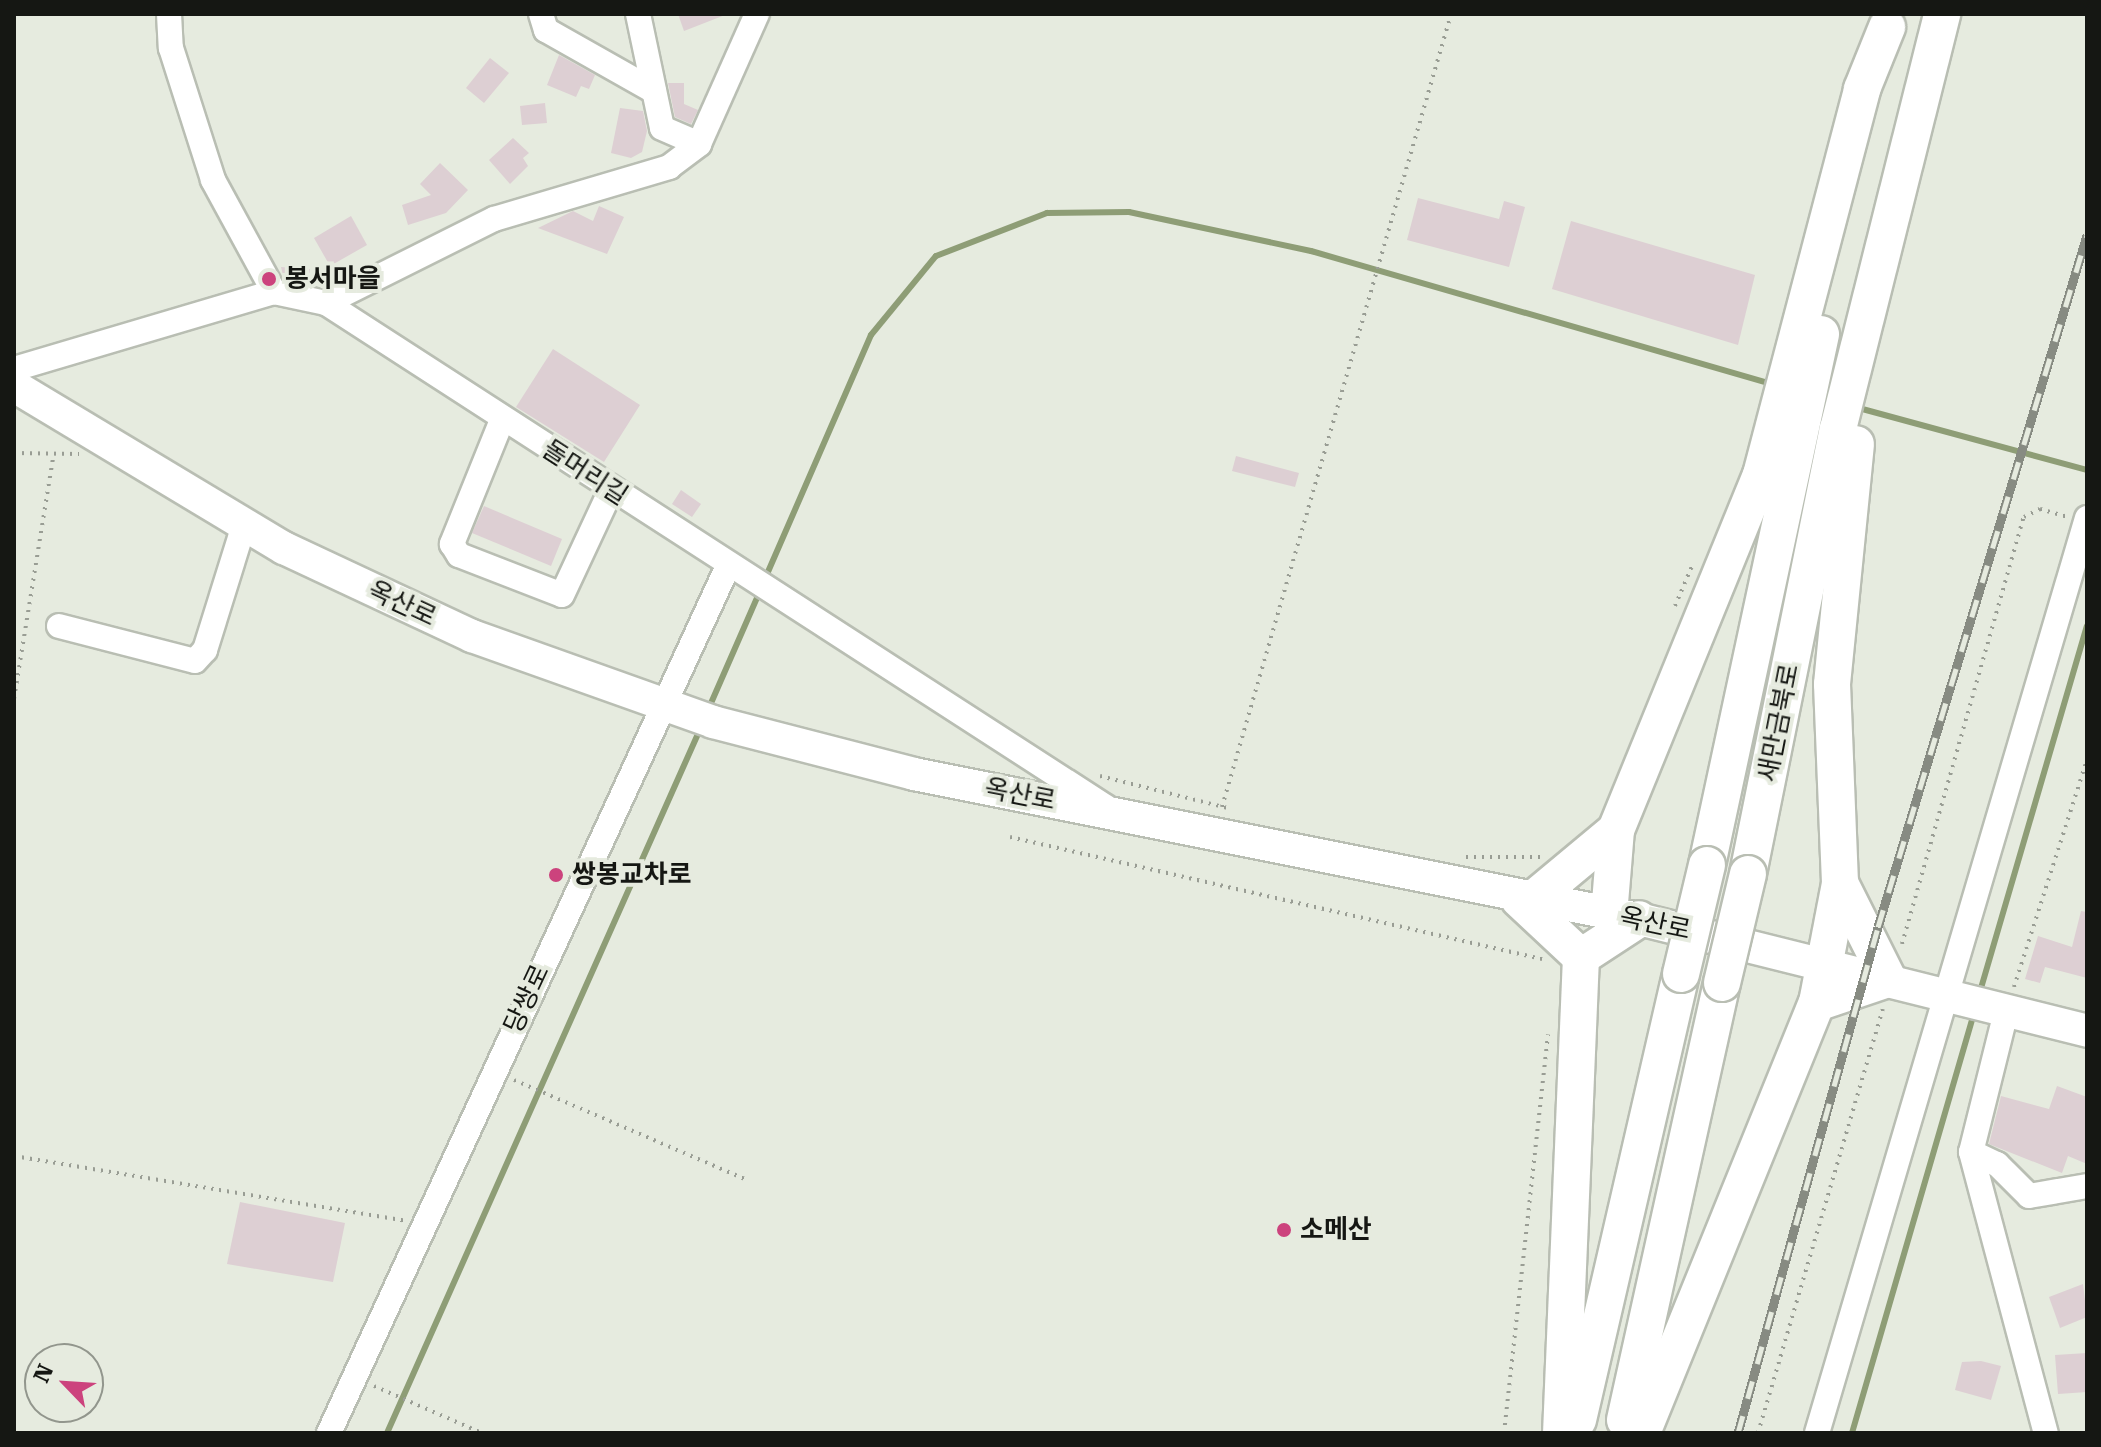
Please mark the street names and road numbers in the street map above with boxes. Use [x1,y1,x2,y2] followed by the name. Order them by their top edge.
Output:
[536,434,634,512] street label: 돌머리길
[363,575,441,633] street label: 옥산로
[1752,661,1806,785] street label: 새만금북로
[982,773,1058,817] street label: 옥산로
[1617,901,1693,947] street label: 옥산로
[498,960,556,1038] street label: 당쌍로

